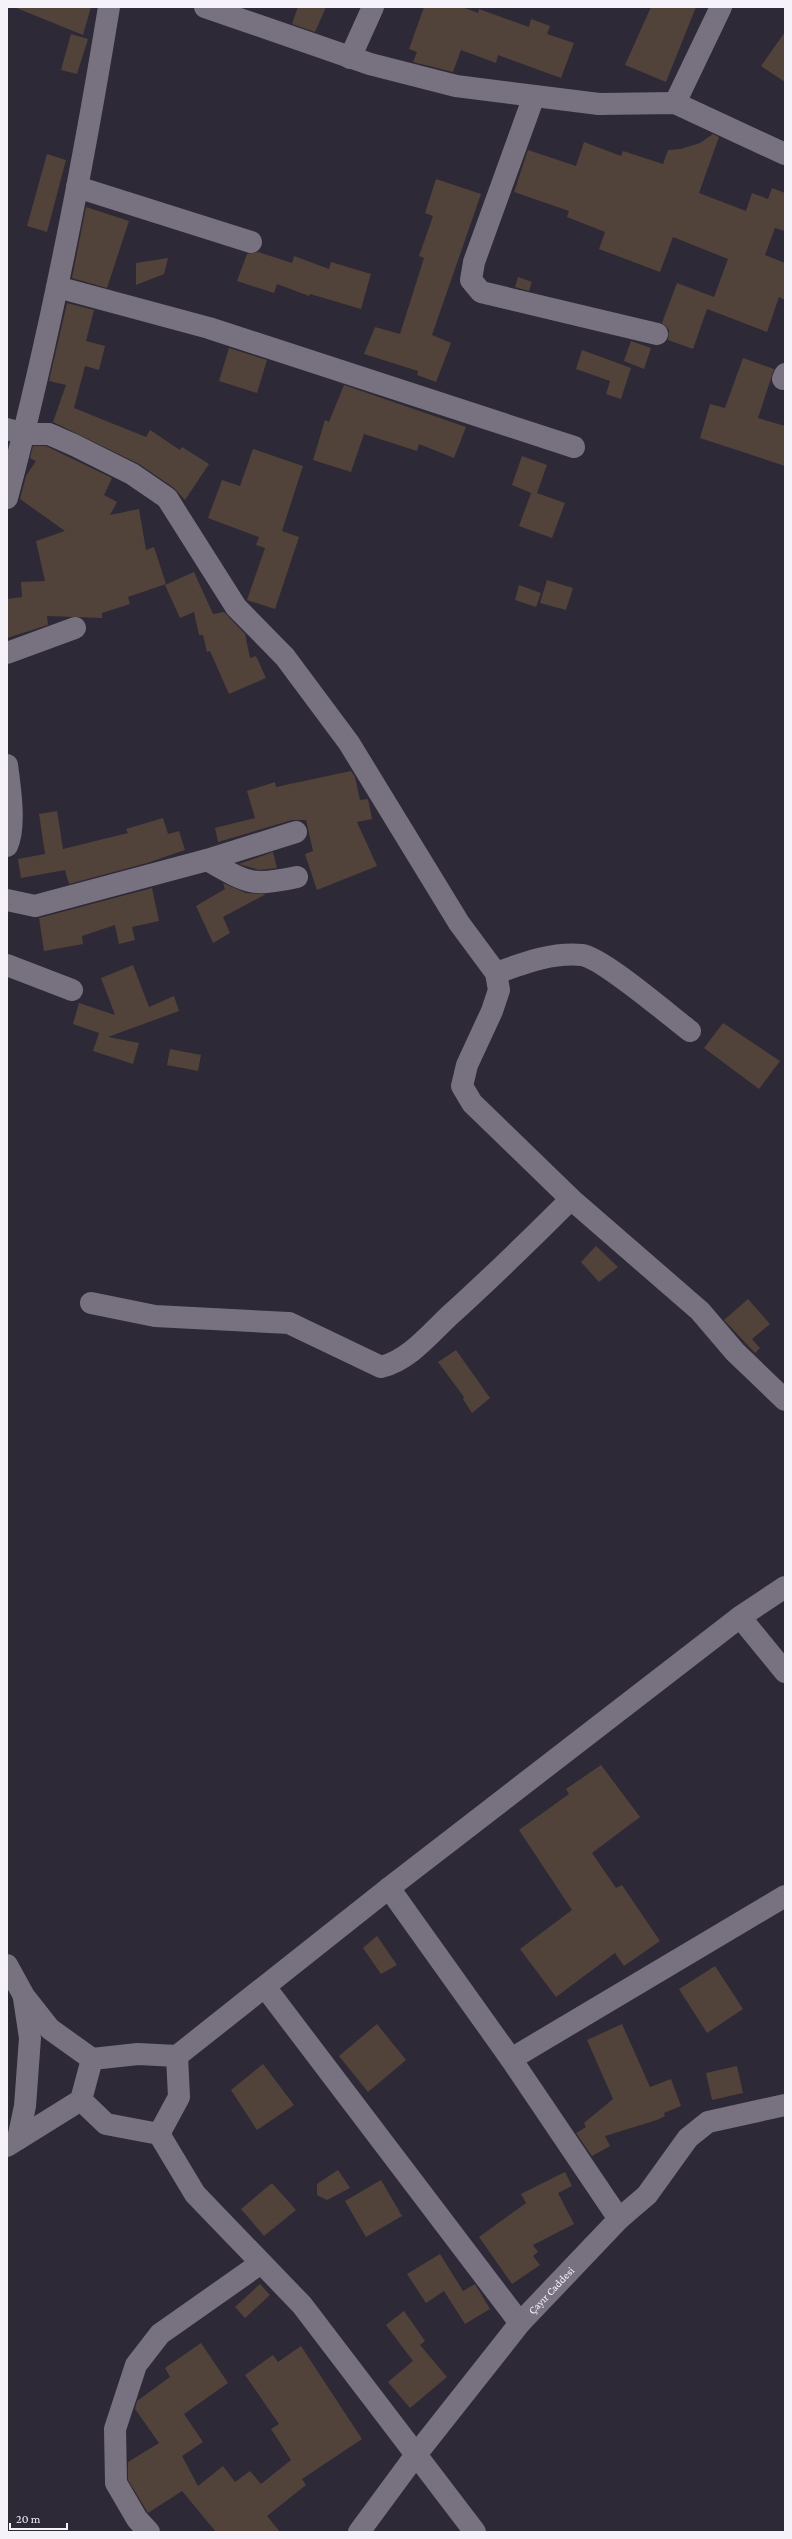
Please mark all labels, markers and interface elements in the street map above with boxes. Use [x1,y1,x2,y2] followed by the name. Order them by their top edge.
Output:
[526,2264,576,2317] street label: Çayır Caddesi
[10,2505,67,2531] scale bar
[16,2512,41,2526] text: 20 m

